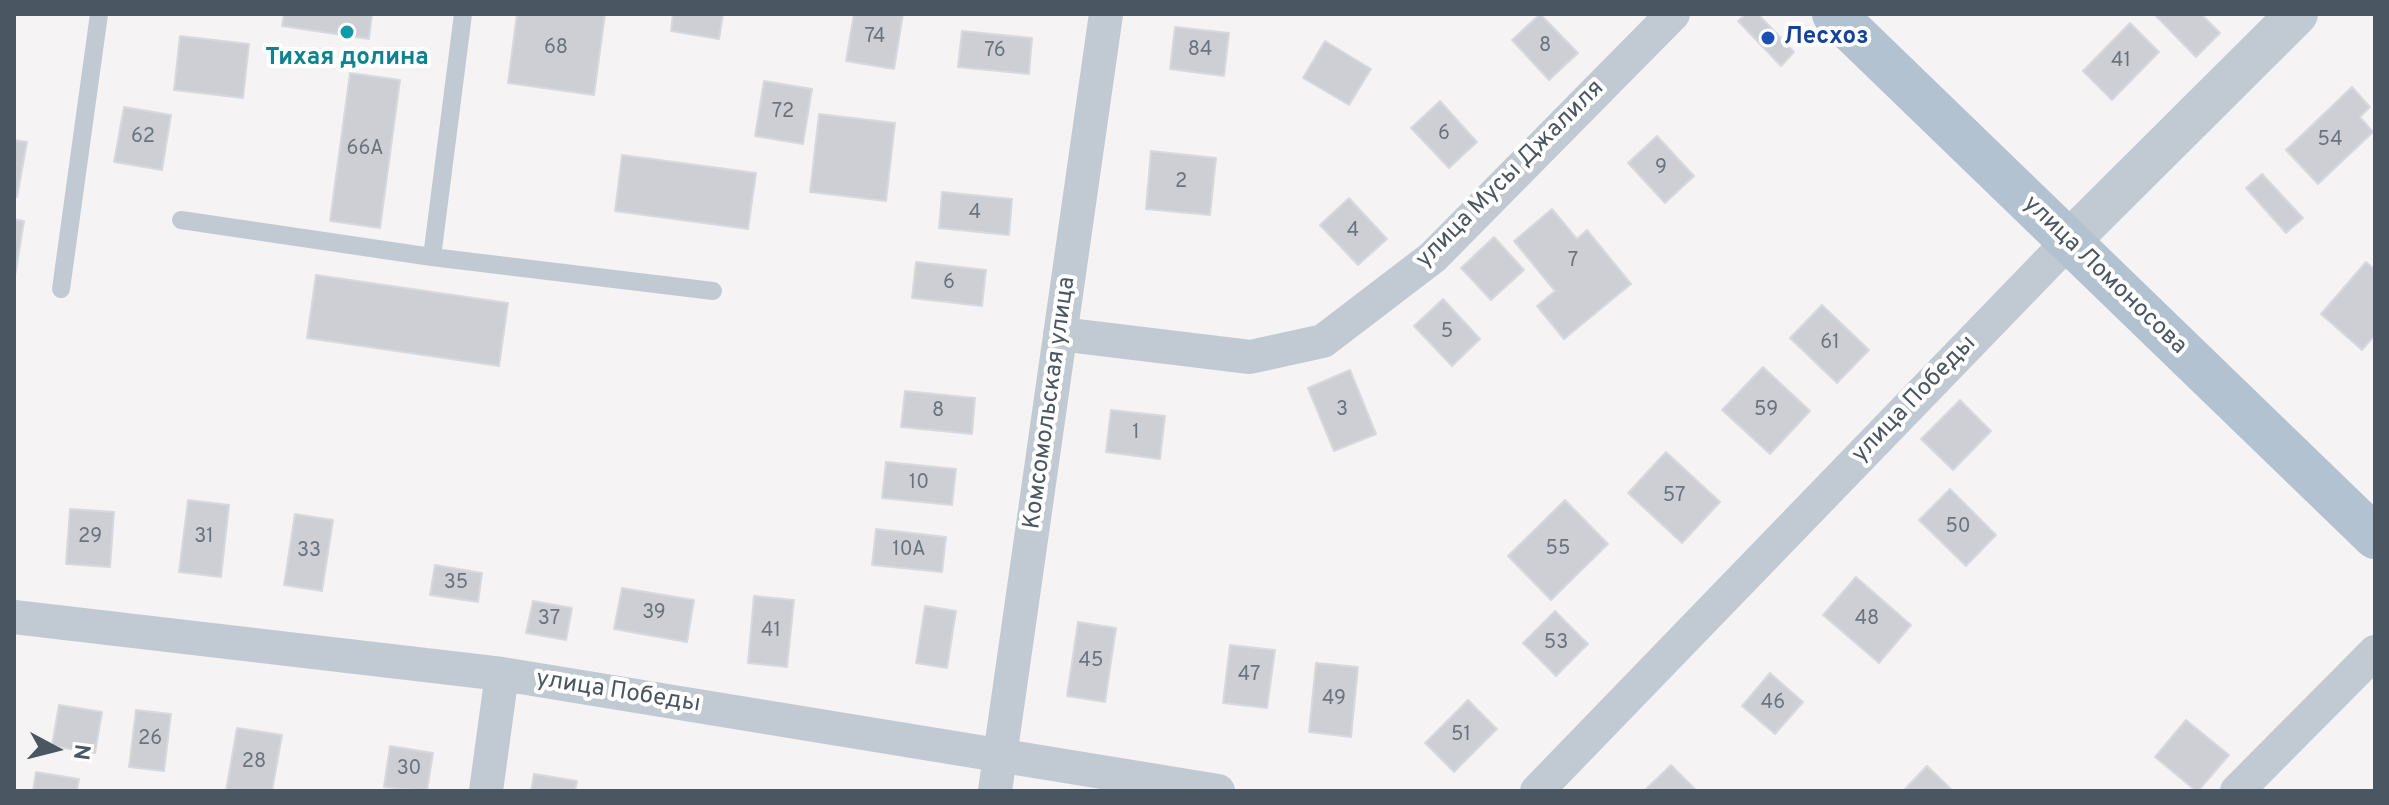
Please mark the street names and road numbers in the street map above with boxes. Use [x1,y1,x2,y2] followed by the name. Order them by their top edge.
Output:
[1411,75,1611,275] street label: улица Мусы Джалиля
[2016,190,2192,362] street label: улица Ломоносова
[1019,275,1083,531] street label: Комсомольская улица
[1847,330,1983,470] street label: улица Победы
[534,666,702,720] street label: улица Победы

